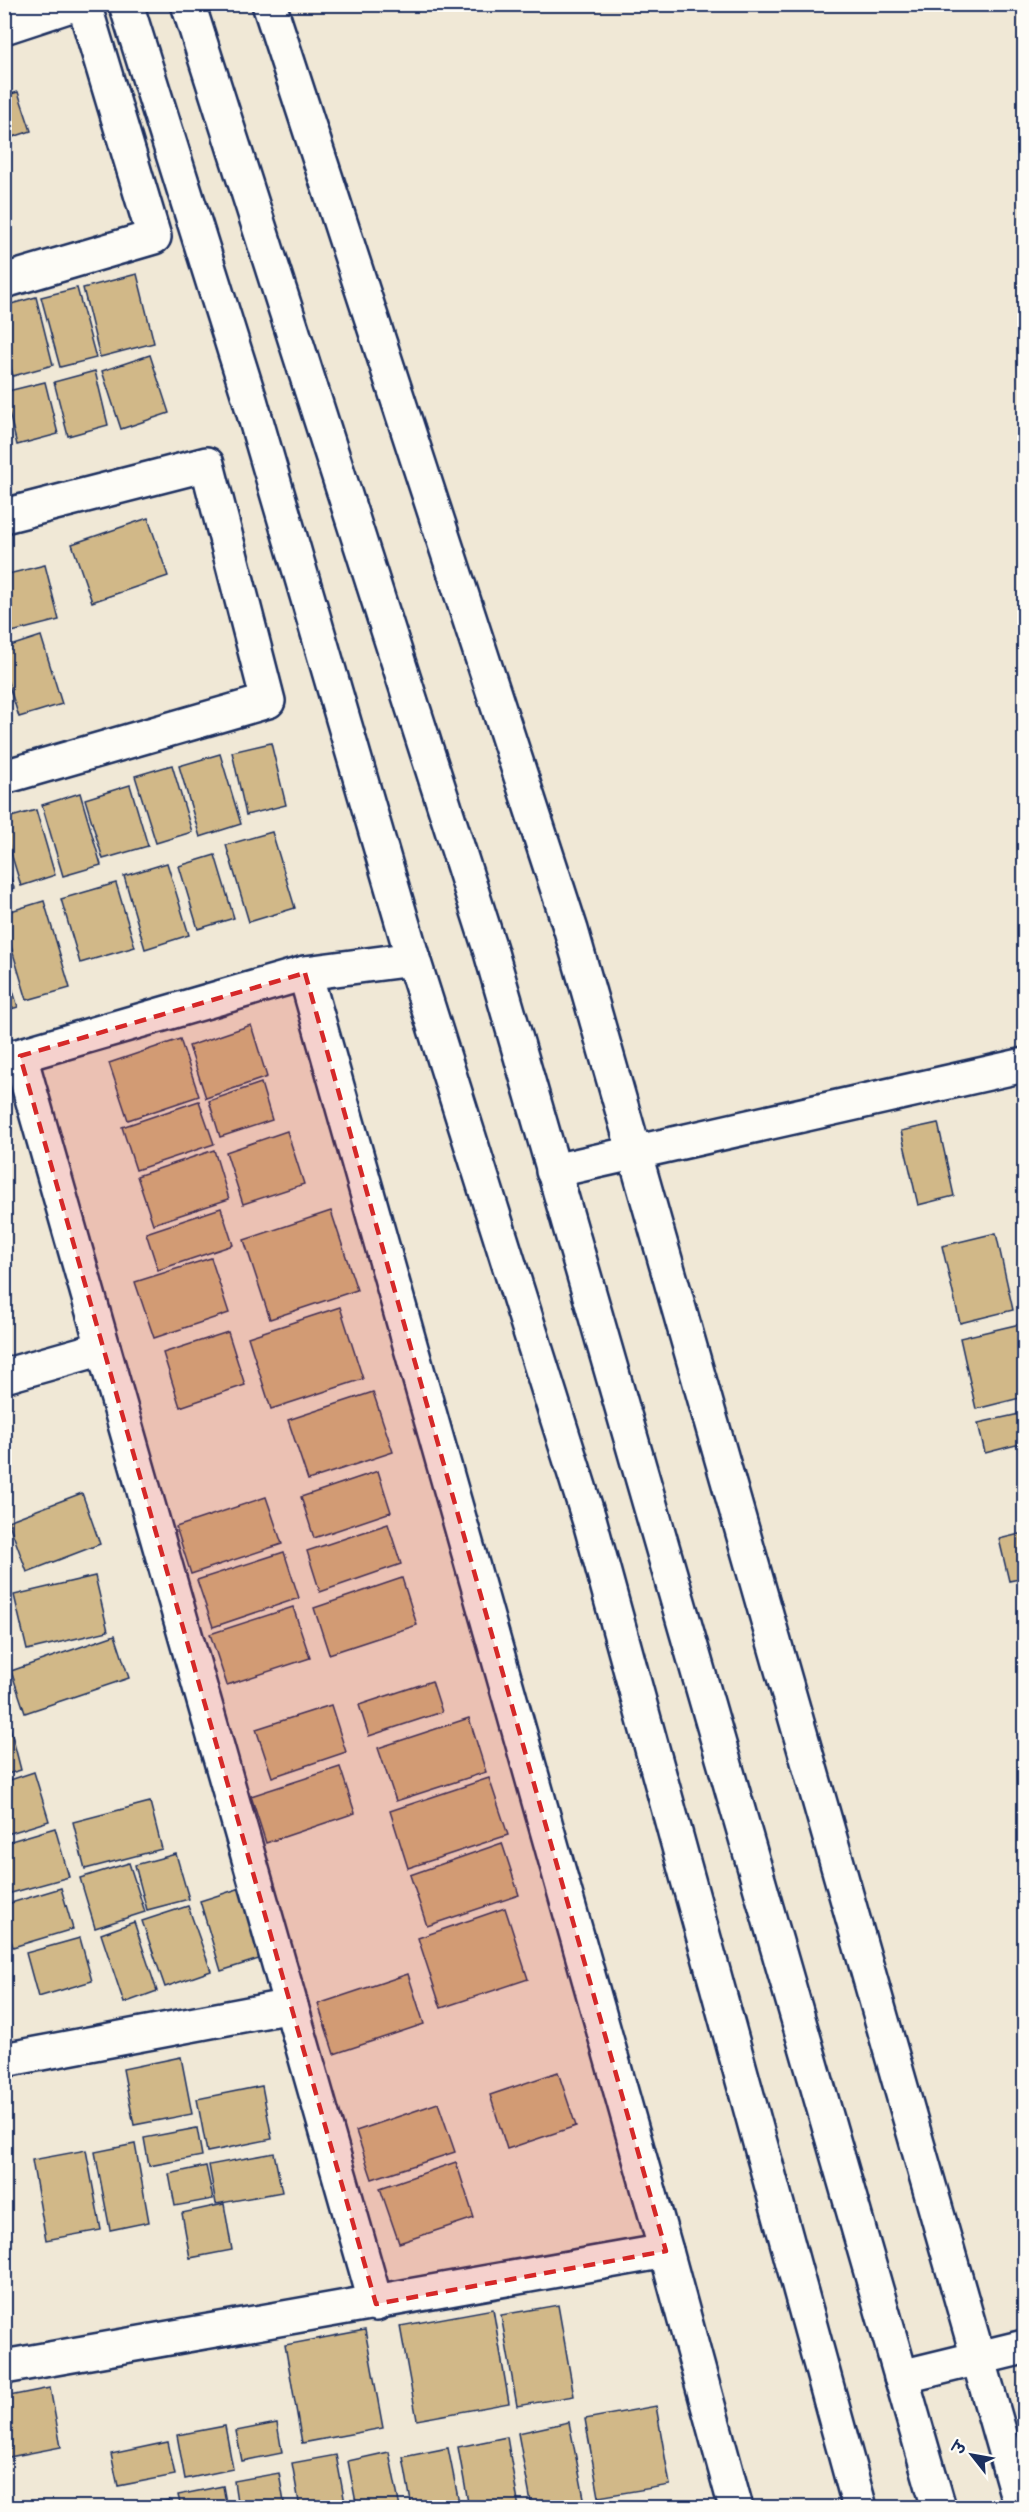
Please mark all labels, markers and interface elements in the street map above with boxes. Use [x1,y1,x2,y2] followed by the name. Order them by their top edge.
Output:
[942,2425,1002,2485] north arrow
[948,2437,971,2459] text: उ

